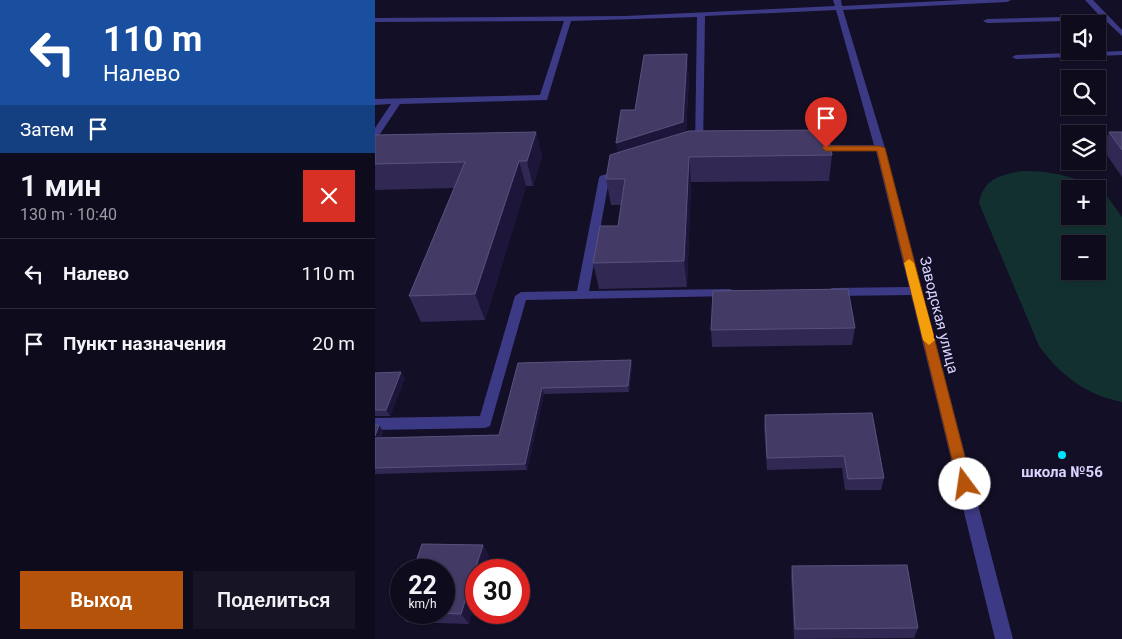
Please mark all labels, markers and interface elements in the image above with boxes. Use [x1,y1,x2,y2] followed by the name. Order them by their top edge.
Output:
[1061,15,1106,280] map controls
[1061,15,1106,60] button: sound
[103,19,202,60] text: 110 m
[20,20,85,85] icon: left
[103,61,180,86] text: Налево
[1061,70,1106,115] button: search
[805,97,847,148] pin
[812,104,840,132] icon: arrive
[84,115,112,143] icon: arrive
[20,118,74,141] text: Затем
[1061,125,1106,170] button: layers
[20,168,101,203] text: 1 мин
[303,170,355,222] button: close
[1061,180,1106,225] button: +
[20,205,117,224] text: 130 m · 10:40
[1061,235,1106,280] button: −
[916,255,962,375] street label: Заводская улица
[20,260,48,288] icon: left
[63,262,129,285] text: Налево
[302,262,355,285] text: 110 m
[20,330,48,358] icon: arrive
[63,332,226,355] text: Пункт назначения
[312,332,355,355] text: 20 m
[1056,449,1068,461] marker: школа №56
[938,457,990,509] position arrow
[1021,463,1103,481] place label: школа №56
[465,559,530,624] speed limit sign: 30
[20,571,183,629] button: Выход
[193,571,355,629] button: Поделиться
[408,571,437,600] text: 22
[408,597,437,611] text: km/h

